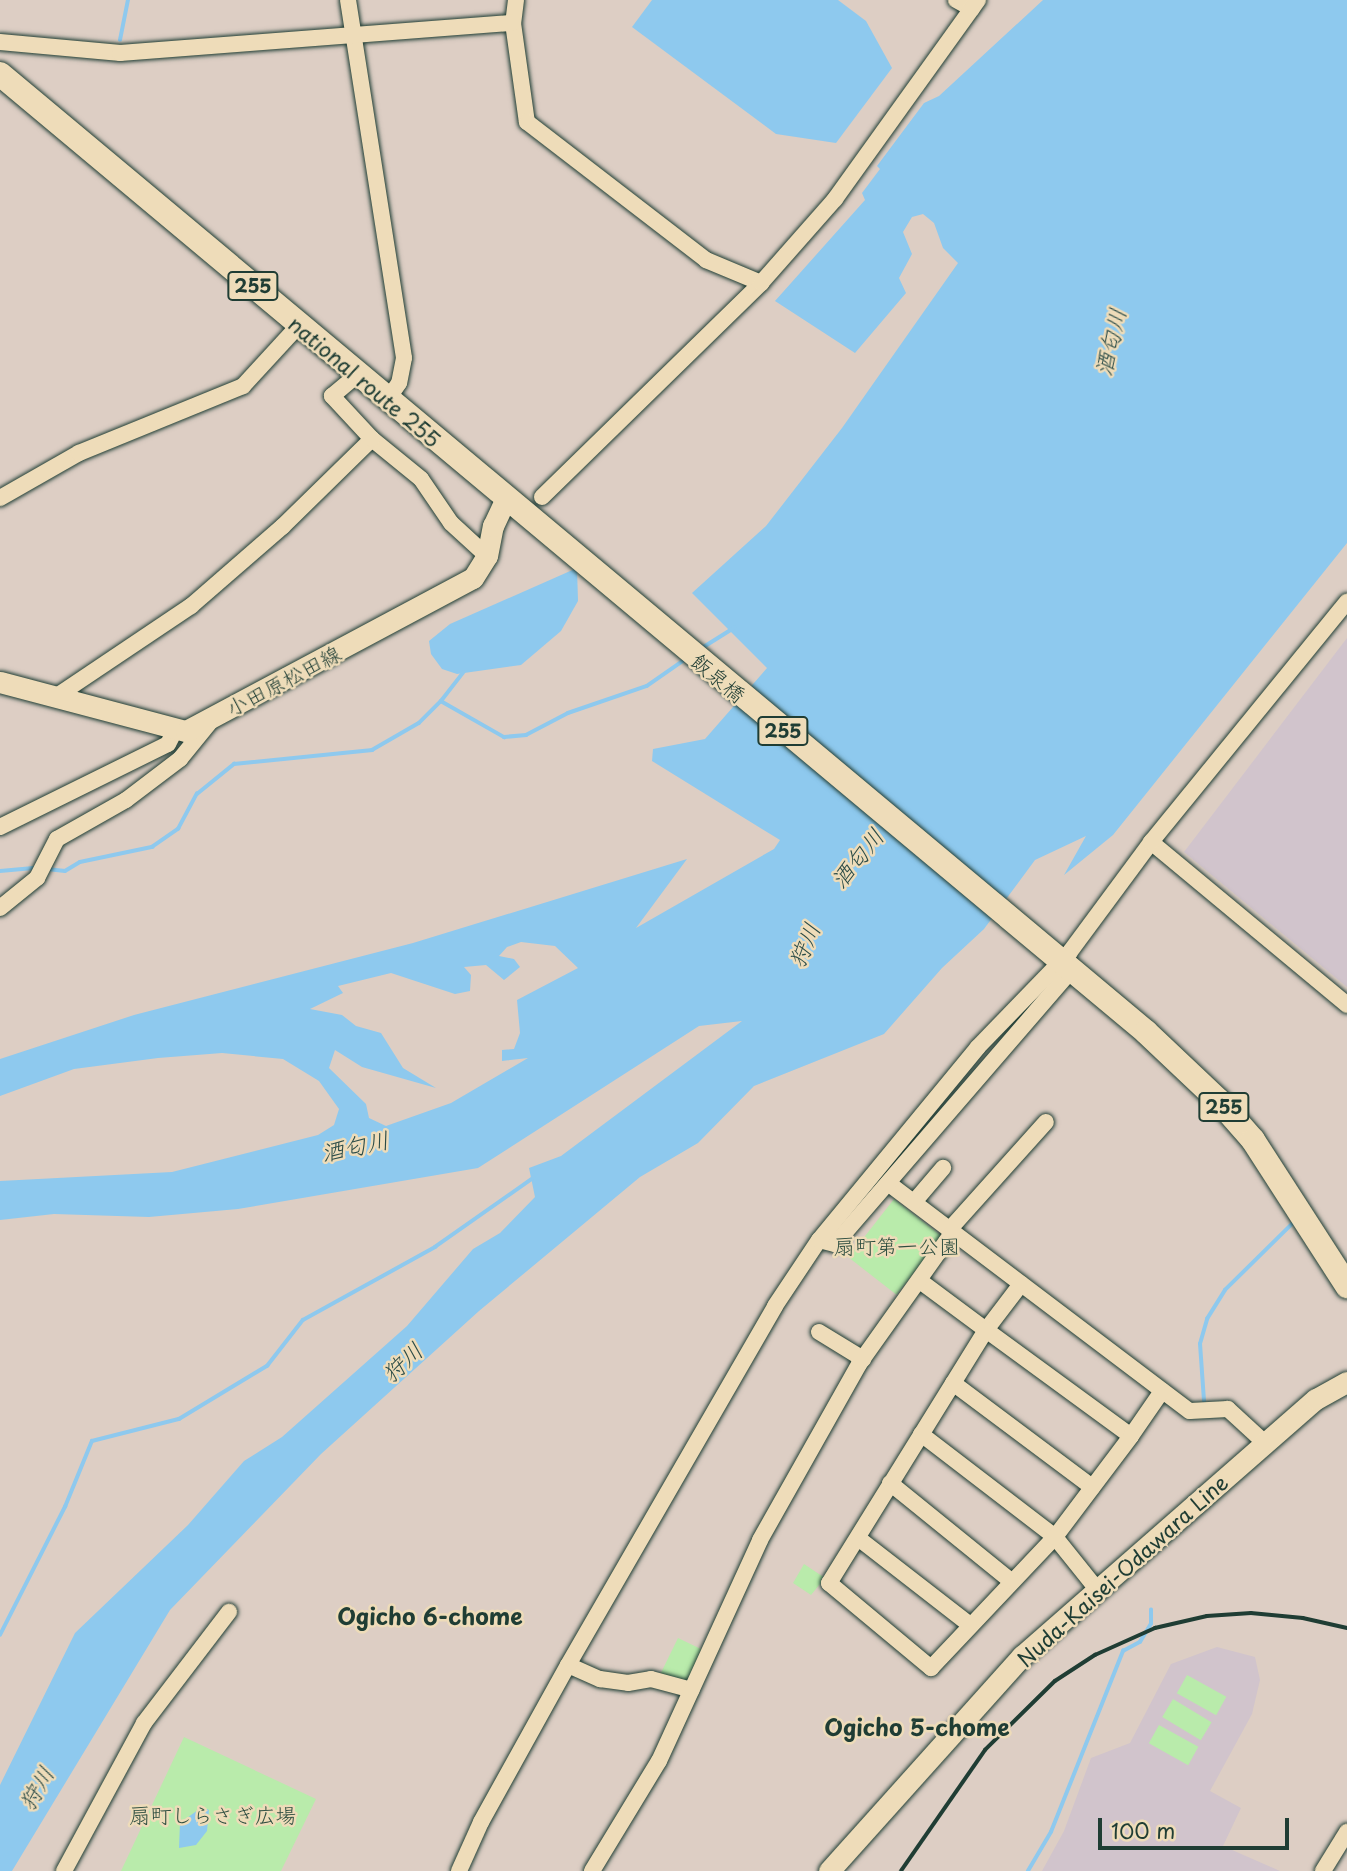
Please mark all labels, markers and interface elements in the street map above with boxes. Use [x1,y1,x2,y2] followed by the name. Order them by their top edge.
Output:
[227,270,279,302] road number: 255
[1089,305,1131,379] water label: 酒匂川
[284,310,446,452] street label: national route 255
[221,639,345,721] street label: 小田原松田線
[687,647,751,707] street label: 飯泉橋
[757,716,809,746] road number: 255
[825,823,889,893] water label: 酒匂川
[782,918,826,972] water label: 狩川
[1198,1092,1250,1122] road number: 255
[318,1125,392,1167] water label: 酒匂川
[834,1232,960,1258] park label: 扇町第一公園
[376,1336,428,1388] water label: 狩川
[1011,1468,1233,1672] street label: Nuda-Kaisei-Odawara Line
[336,1602,524,1630] district label: Ogicho 6-chome
[824,1713,1010,1741] district label: Ogicho 5-chome
[13,1761,59,1815] water label: 狩川
[129,1801,297,1827] park label: 扇町しらさぎ広場
[1102,1804,1293,1848] scale bar
[1111,1814,1175,1846] text: 100 m

